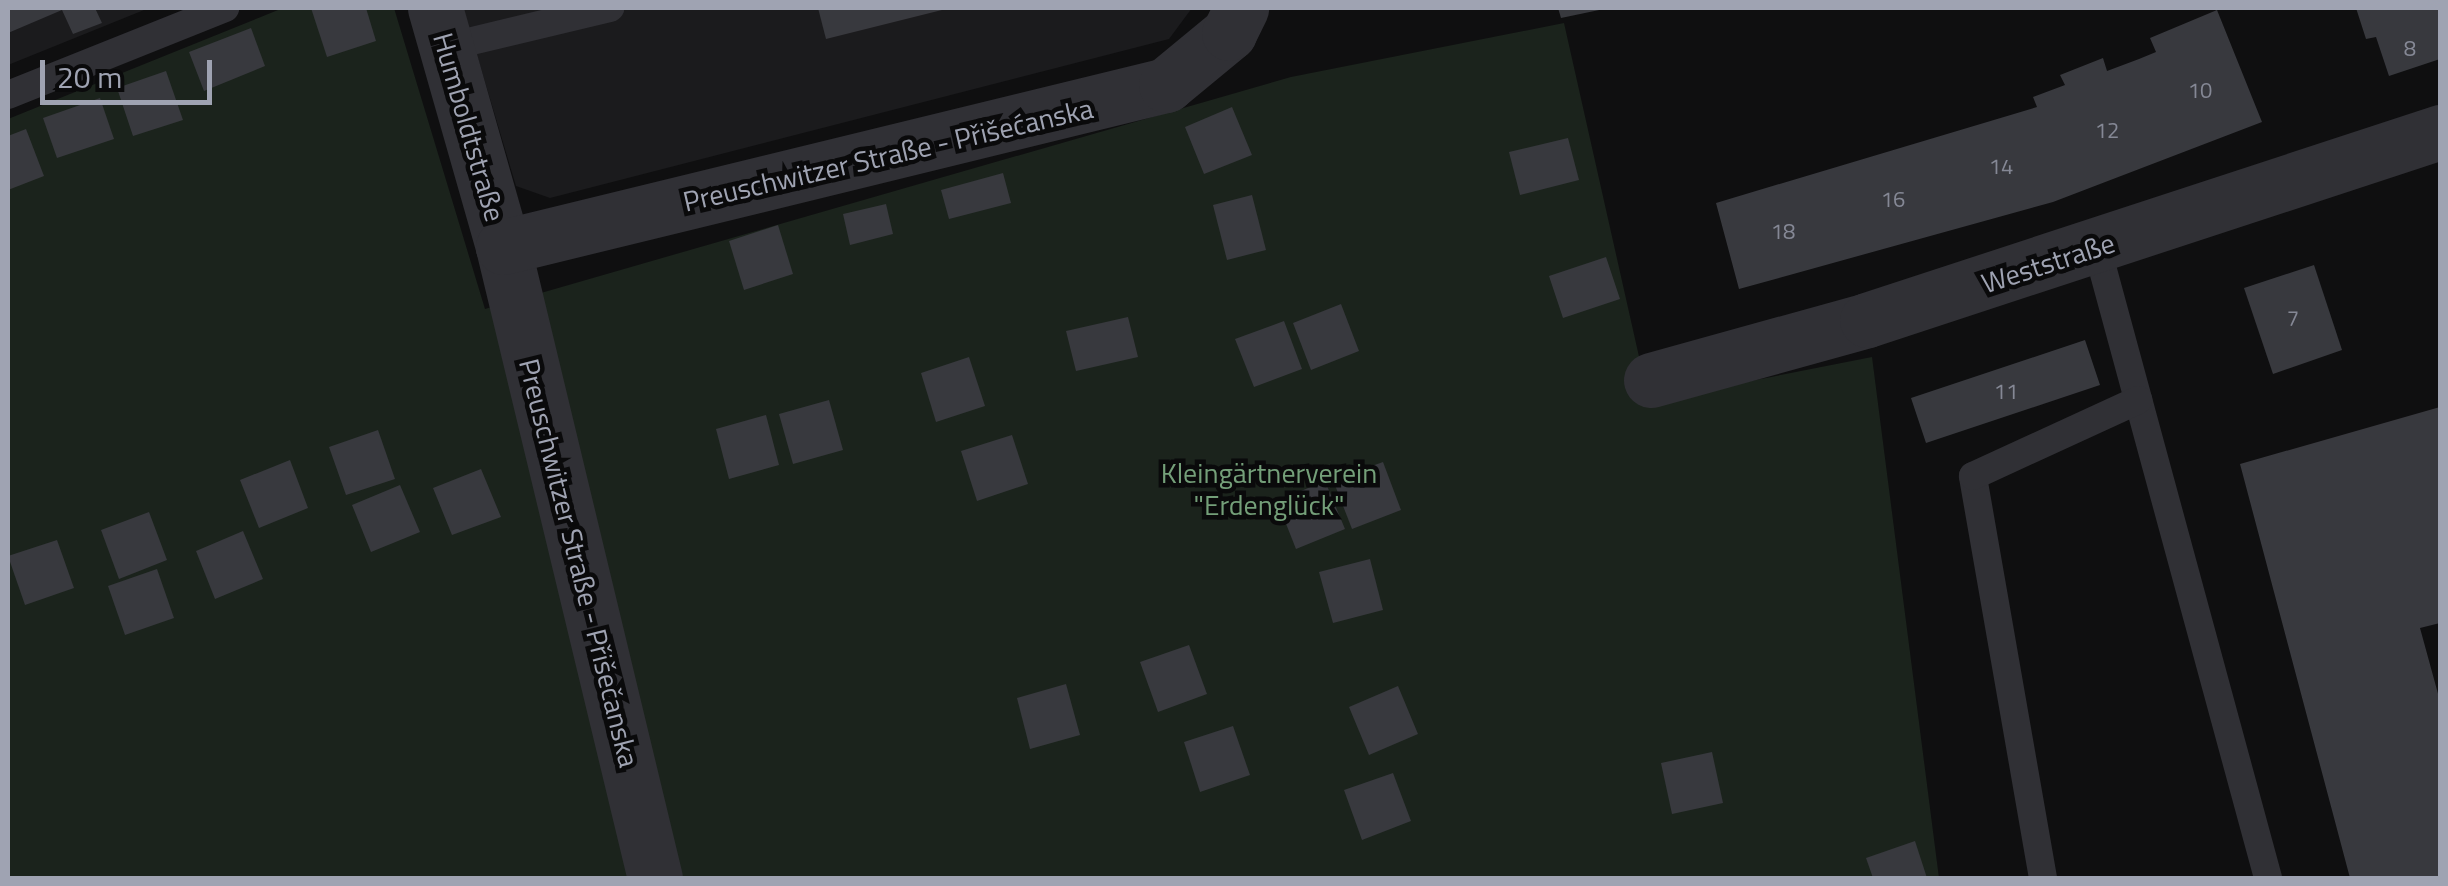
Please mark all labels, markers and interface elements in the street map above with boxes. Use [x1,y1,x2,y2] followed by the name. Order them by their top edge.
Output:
[426,29,512,225] street label: Humboldtstraße
[2404,36,2416,62] house number: 8
[45,40,218,102] scale bar
[57,54,122,100] text: 20 m
[2188,78,2212,104] house number: 10
[680,91,1096,219] street label: Preuschwitzer Straße - Přišećanska
[2095,118,2119,144] house number: 12
[1989,154,2013,180] house number: 14
[1881,187,1905,213] house number: 16
[1771,219,1795,245] house number: 18
[1977,226,2119,300] street label: Weststraße
[2287,306,2299,332] house number: 7
[512,355,646,771] street label: Preuschwitzer Straße - Přišečanska
[1994,379,2018,405] house number: 11
[1161,456,1377,522] park label: Kleingärtnerverein "Erdenglück"

